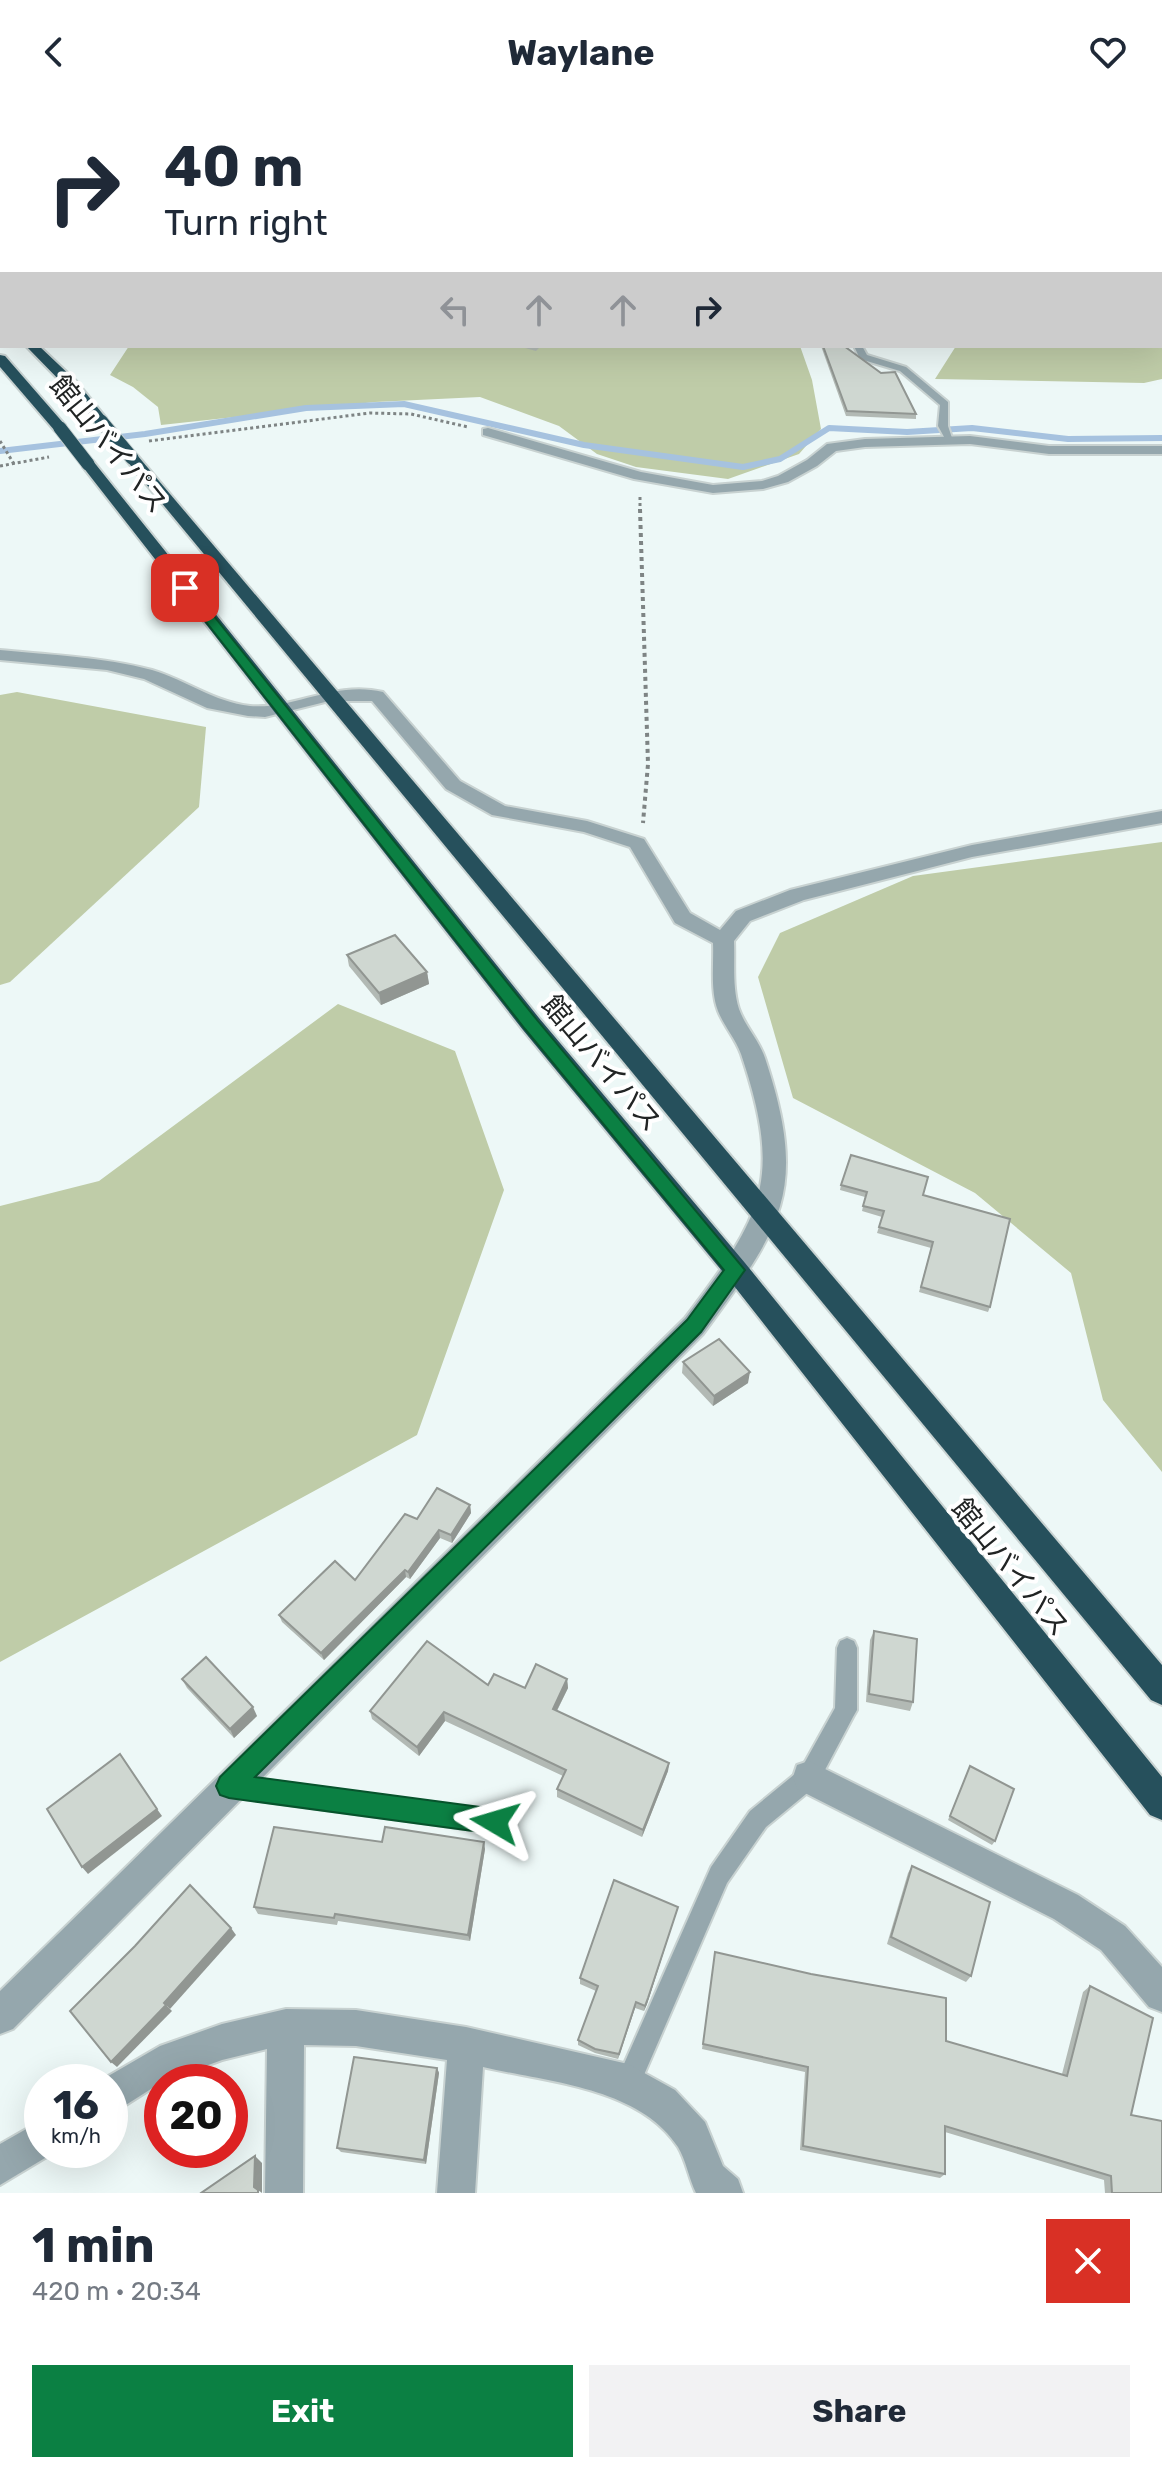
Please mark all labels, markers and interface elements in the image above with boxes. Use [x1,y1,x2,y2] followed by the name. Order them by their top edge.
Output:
[32,30,76,74] icon: back
[1086,30,1130,74] icon: heart
[507,31,655,74] text: Waylane
[164,134,304,200] text: 40 m
[32,136,136,240] icon: right
[164,201,328,244] text: Turn right
[433,288,477,332] icon: left
[517,288,561,332] icon: ahead
[601,288,645,332] icon: ahead
[685,288,729,332] icon: right
[43,369,174,520] street label: 館山バイパス
[151,554,219,622] pin
[163,566,207,610] icon: arrive
[535,989,668,1138] street label: 館山バイパス
[945,1492,1076,1643] street label: 館山バイパス
[453,1780,537,1864] position arrow
[144,2064,248,2168] speed limit sign: 20
[53,2082,99,2129] text: 16
[51,2124,101,2148] text: km/h
[32,2217,155,2274] text: 1 min
[1046,2219,1130,2303] button: close
[32,2276,201,2307] text: 420 m · 20:34
[32,2365,573,2457] button: Exit
[589,2365,1130,2457] button: Share

